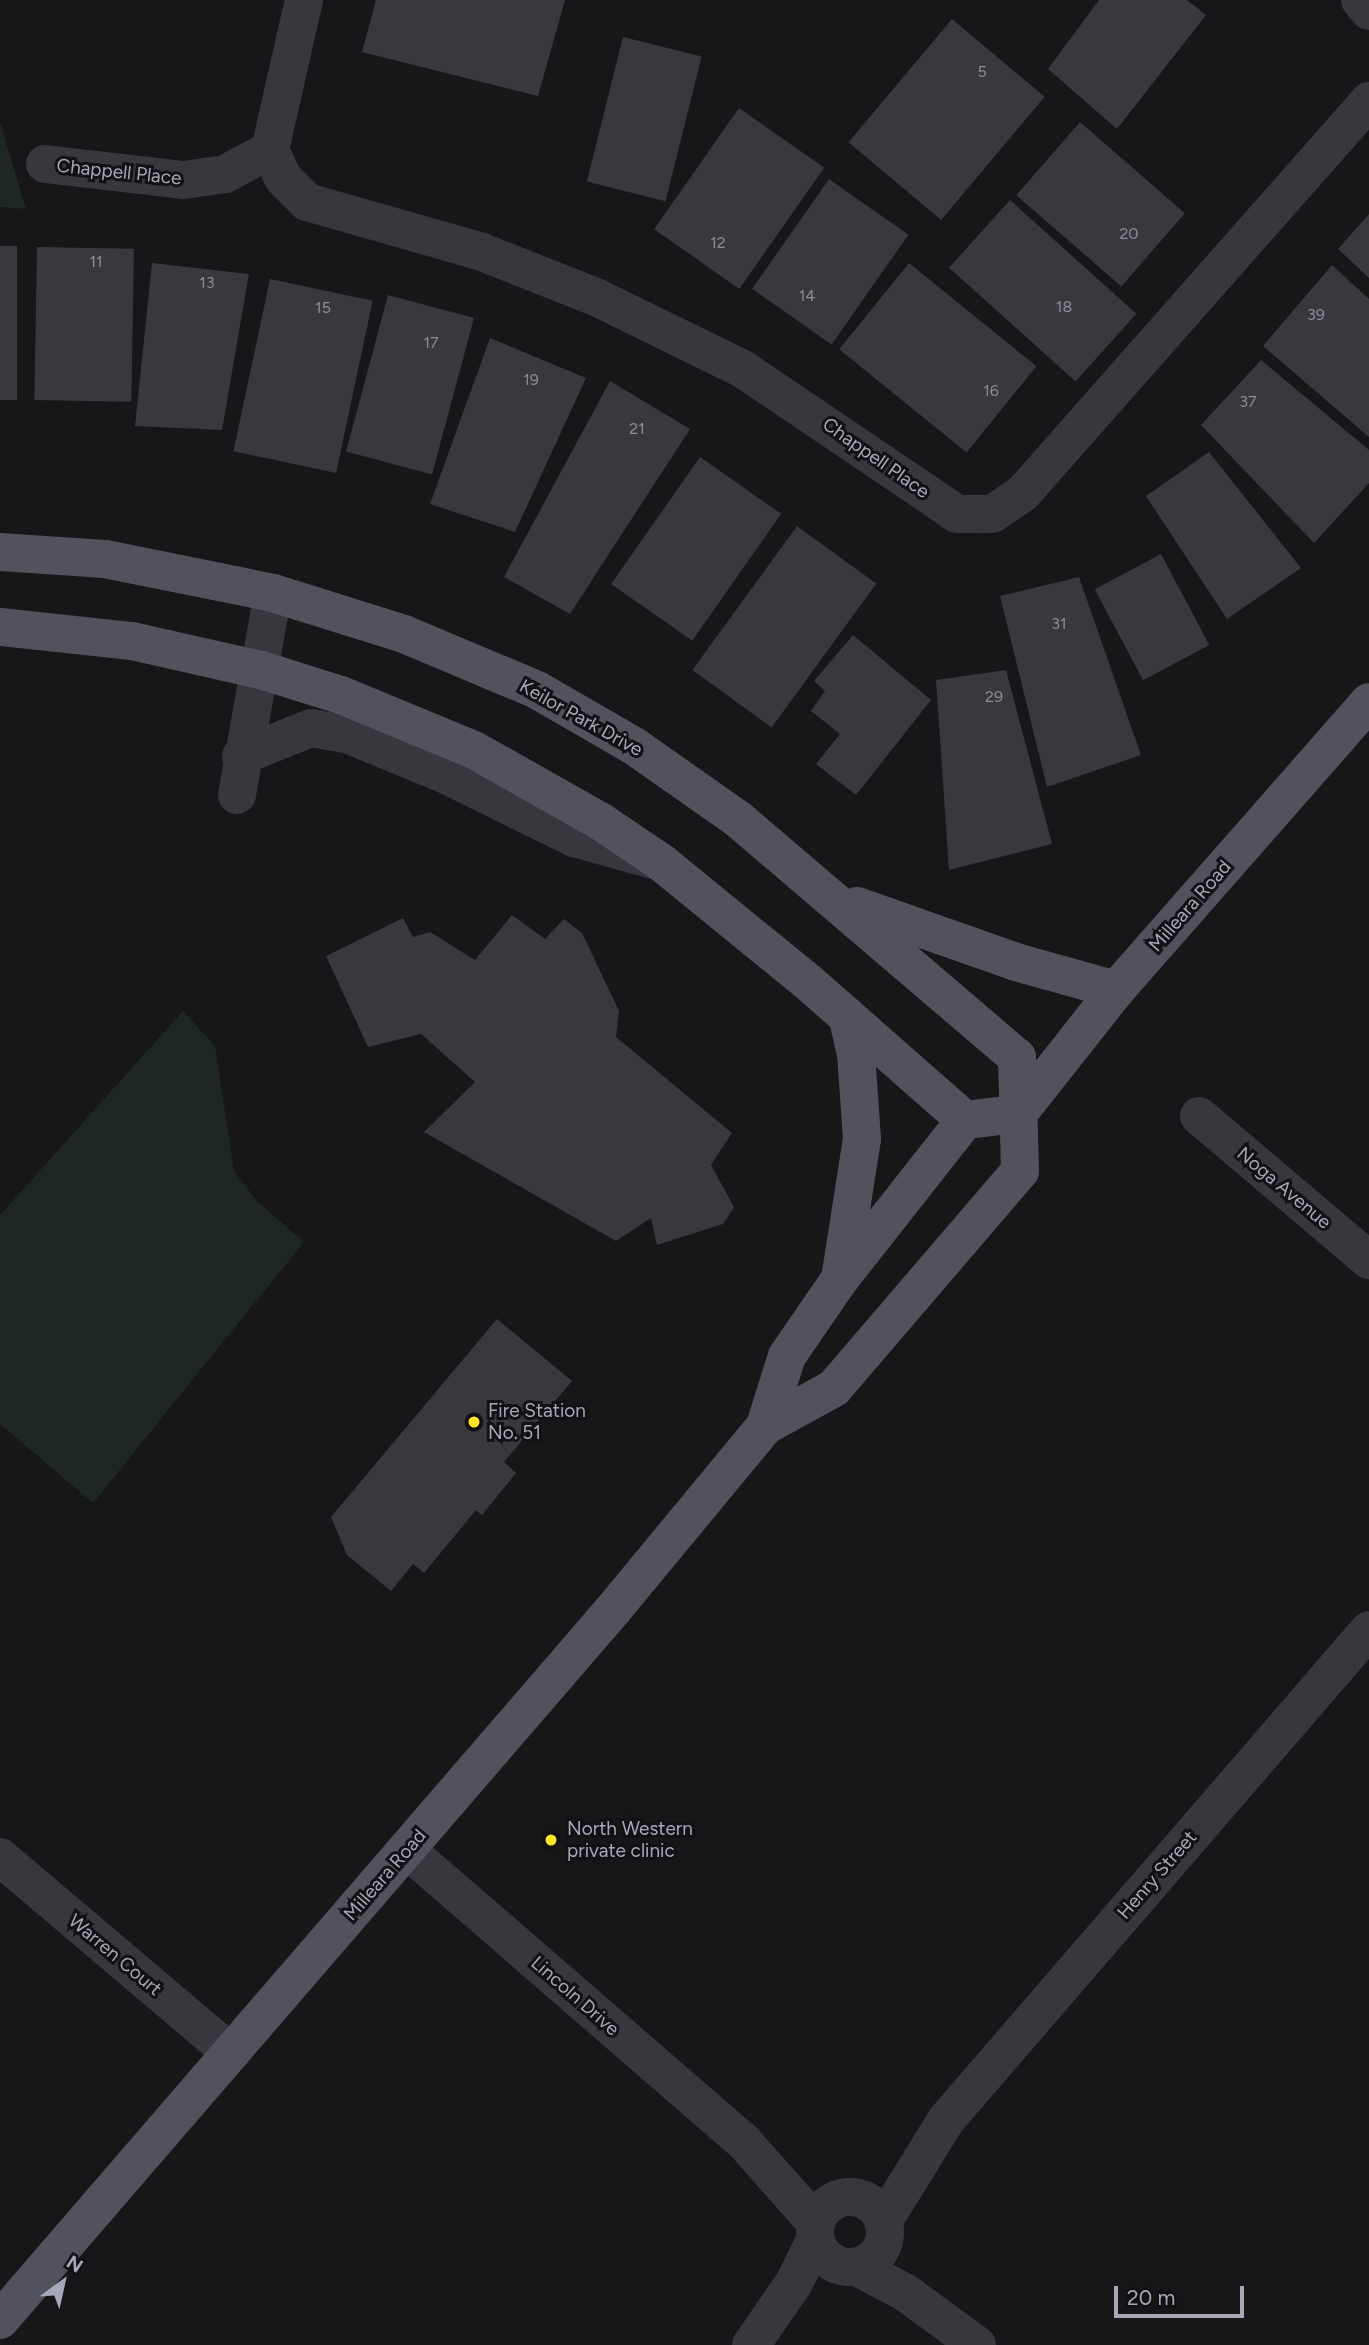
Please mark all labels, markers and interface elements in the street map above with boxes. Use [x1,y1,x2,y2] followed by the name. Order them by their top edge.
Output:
[977,62,987,82] house number: 5
[55,154,183,190] street label: Chappell Place
[1119,224,1139,244] house number: 20
[710,233,726,253] house number: 12
[89,252,103,272] house number: 11
[199,273,215,293] house number: 13
[799,286,815,306] house number: 14
[1056,297,1072,317] house number: 18
[315,298,331,318] house number: 15
[1307,305,1325,325] house number: 39
[423,333,439,353] house number: 17
[523,370,539,390] house number: 19
[983,381,999,401] house number: 16
[1239,392,1257,412] house number: 37
[818,413,934,503] street label: Chappell Place
[629,419,645,439] house number: 21
[1051,614,1067,634] house number: 31
[515,675,647,761] street label: Keilor Park Drive
[985,687,1003,707] house number: 29
[1144,856,1236,956] street label: Milleara Road
[1232,1142,1336,1234] street label: Noga Avenue
[488,1400,586,1444] place label: Fire Station No. 51
[466,1414,482,1430] marker: Fire Station No. 51
[567,1818,693,1862] place label: North Western private clinic
[339,1825,431,1925] street label: Milleara Road
[1112,1826,1202,1924] street label: Henry Street
[541,1830,561,1850] marker: North Western private clinic
[64,1909,166,2001] street label: Warren Court
[526,1951,624,2041] street label: Lincoln Drive
[28,2247,98,2317] north arrow
[62,2250,87,2278] text: N
[1117,2272,1246,2316] scale bar
[1127,2285,1175,2310] text: 20 m

